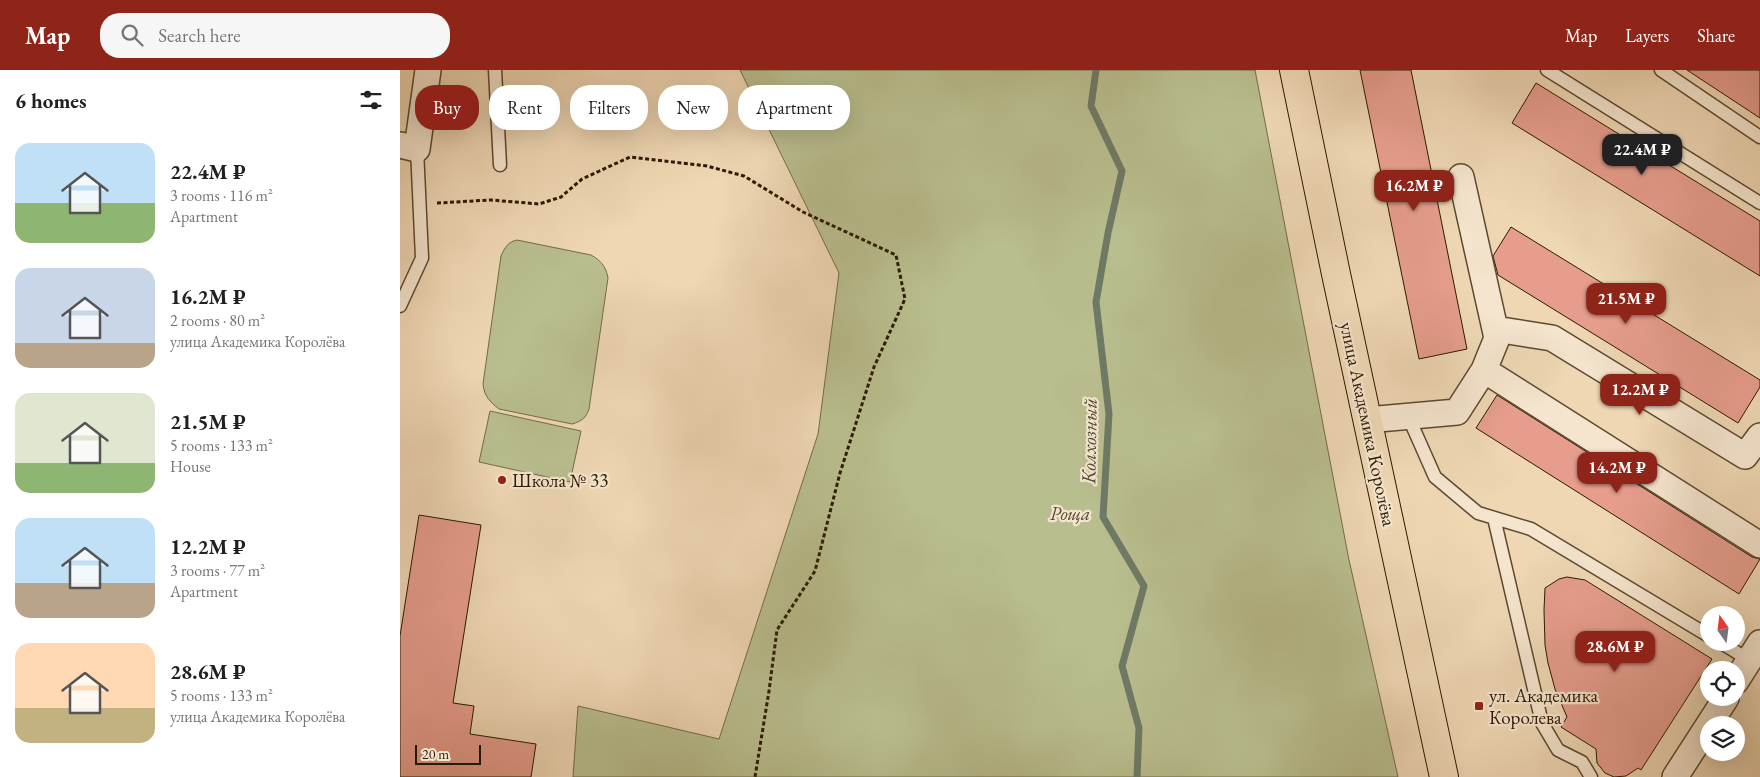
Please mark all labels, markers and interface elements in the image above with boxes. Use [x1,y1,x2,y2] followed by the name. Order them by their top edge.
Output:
[100,13,450,58] search box
[25,20,70,51] text: Map
[118,21,146,49] icon: search
[158,23,241,48] text: Search here
[1565,24,1597,47] text: Map
[1625,24,1669,47] text: Layers
[1697,24,1735,47] text: Share
[415,85,479,130] chip: Buy
[489,85,560,130] chip: Rent
[570,85,648,130] chip: Filters
[658,85,728,130] chip: New
[738,85,850,130] chip: Apartment
[357,86,385,114] icon: filters
[15,87,87,114] text: 6 homes
[1596,134,1688,176] pin: 22.4M ₽
[1613,139,1671,160] text: 22.4M ₽
[170,158,246,185] text: 22.4M ₽
[55,163,115,223] icon: home
[1368,170,1460,212] pin: 16.2M ₽
[1385,175,1443,196] text: 16.2M ₽
[170,185,273,206] text: 3 rooms · 116 m²
[170,206,238,227] text: Apartment
[1580,282,1672,325] pin: 21.5M ₽
[170,283,246,310] text: 16.2M ₽
[55,288,115,348] icon: home
[1597,288,1655,309] text: 21.5M ₽
[170,310,265,331] text: 2 rooms · 80 m²
[1334,319,1402,529] street label: улица Академика Королёва
[170,331,346,352] text: улица Академика Королёва
[1594,374,1686,416] pin: 12.2M ₽
[1611,379,1669,400] text: 12.2M ₽
[1075,398,1103,485] water label: Колхозный
[170,408,246,435] text: 21.5M ₽
[55,413,115,473] icon: home
[170,435,273,456] text: 5 rooms · 133 m²
[1571,452,1663,494] pin: 14.2M ₽
[170,456,211,477] text: House
[1588,457,1646,478] text: 14.2M ₽
[512,468,608,493] place label: Школа № 33
[496,474,508,486] marker: Школа № 33
[1050,501,1090,526] park label: Роща
[170,533,246,560] text: 12.2M ₽
[55,538,115,598] icon: home
[170,560,265,581] text: 3 rooms · 77 m²
[170,581,238,602] text: Apartment
[1700,606,1745,651] north arrow
[1700,606,1745,761] map controls
[1569,630,1661,673] pin: 28.6M ₽
[1586,636,1644,657] text: 28.6M ₽
[170,658,246,685] text: 28.6M ₽
[1700,661,1745,706] button: locate
[55,663,115,723] icon: home
[1489,683,1598,730] place label: ул. Академика Королева
[170,685,273,706] text: 5 rooms · 133 m²
[1473,700,1485,712] marker: ул. Академика Королева
[170,706,346,727] text: улица Академика Королёва
[1700,716,1745,761] button: layers
[415,742,481,765] scale bar
[422,745,449,763] text: 20 m

